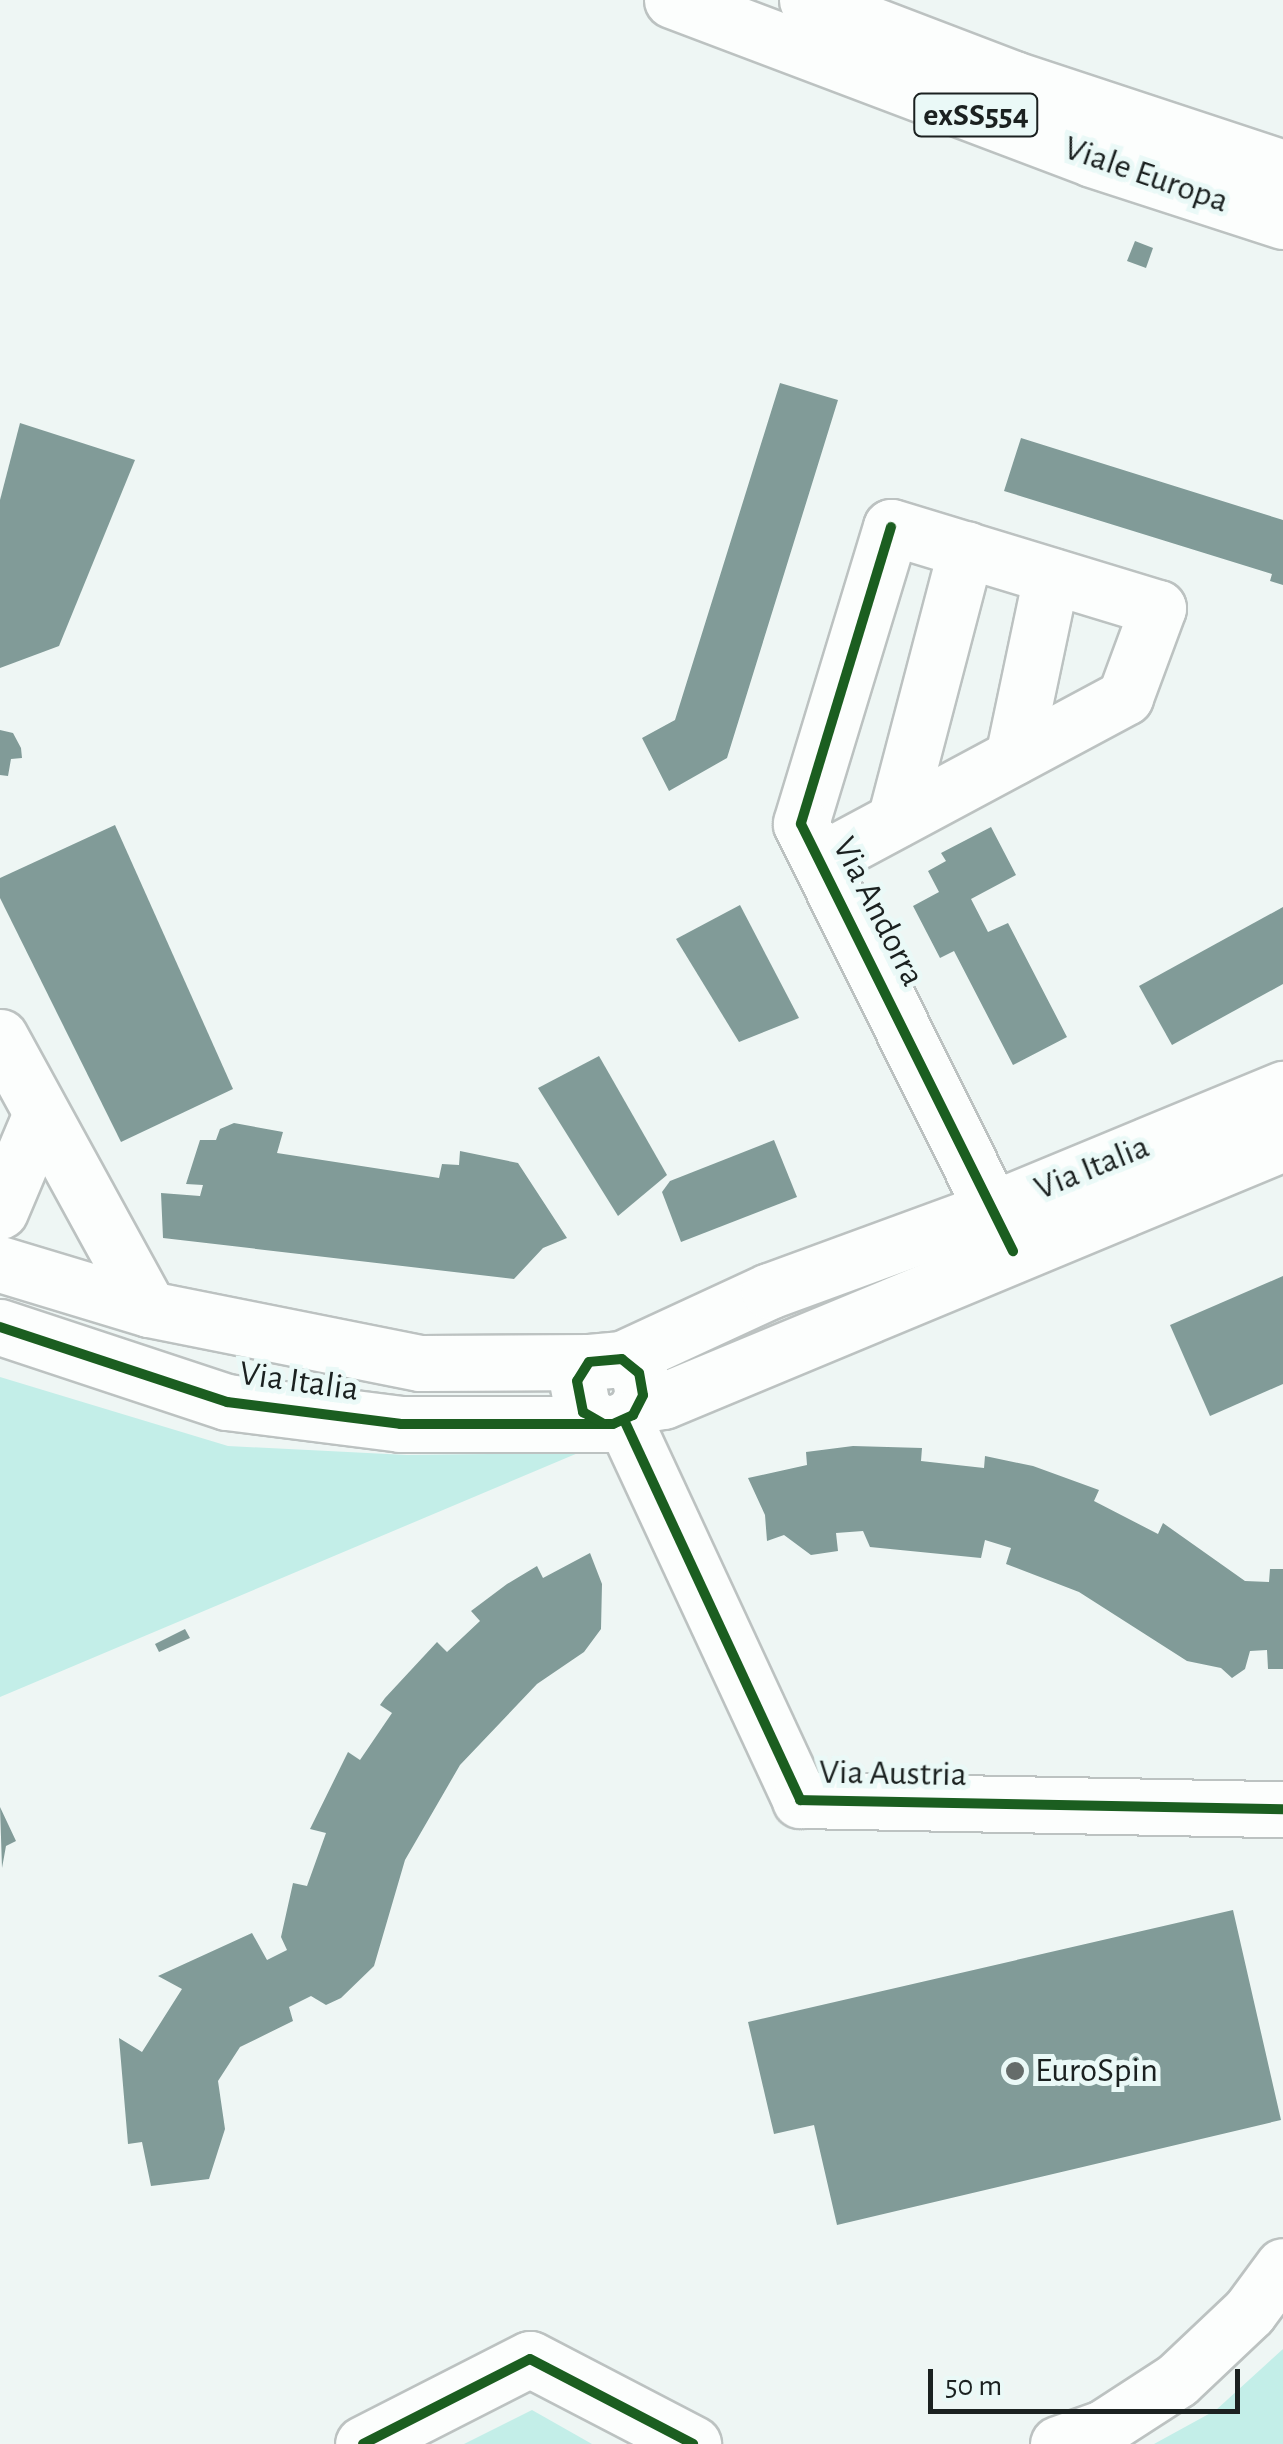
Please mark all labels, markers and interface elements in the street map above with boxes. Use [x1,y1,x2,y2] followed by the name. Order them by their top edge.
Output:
[911,88,1041,142] road number: exSS554
[1058,127,1234,223] street label: Viale Europa
[823,831,933,993] street label: Via Andorra
[1029,1126,1155,1210] street label: Via Italia
[237,1353,361,1411] street label: Via Italia
[819,1752,967,1796] street label: Via Austria
[1035,2050,1158,2092] place label: EuroSpin
[1004,2060,1026,2082] marker: EuroSpin
[933,2349,1246,2411] scale bar
[945,2371,1002,2401] text: 50 m

